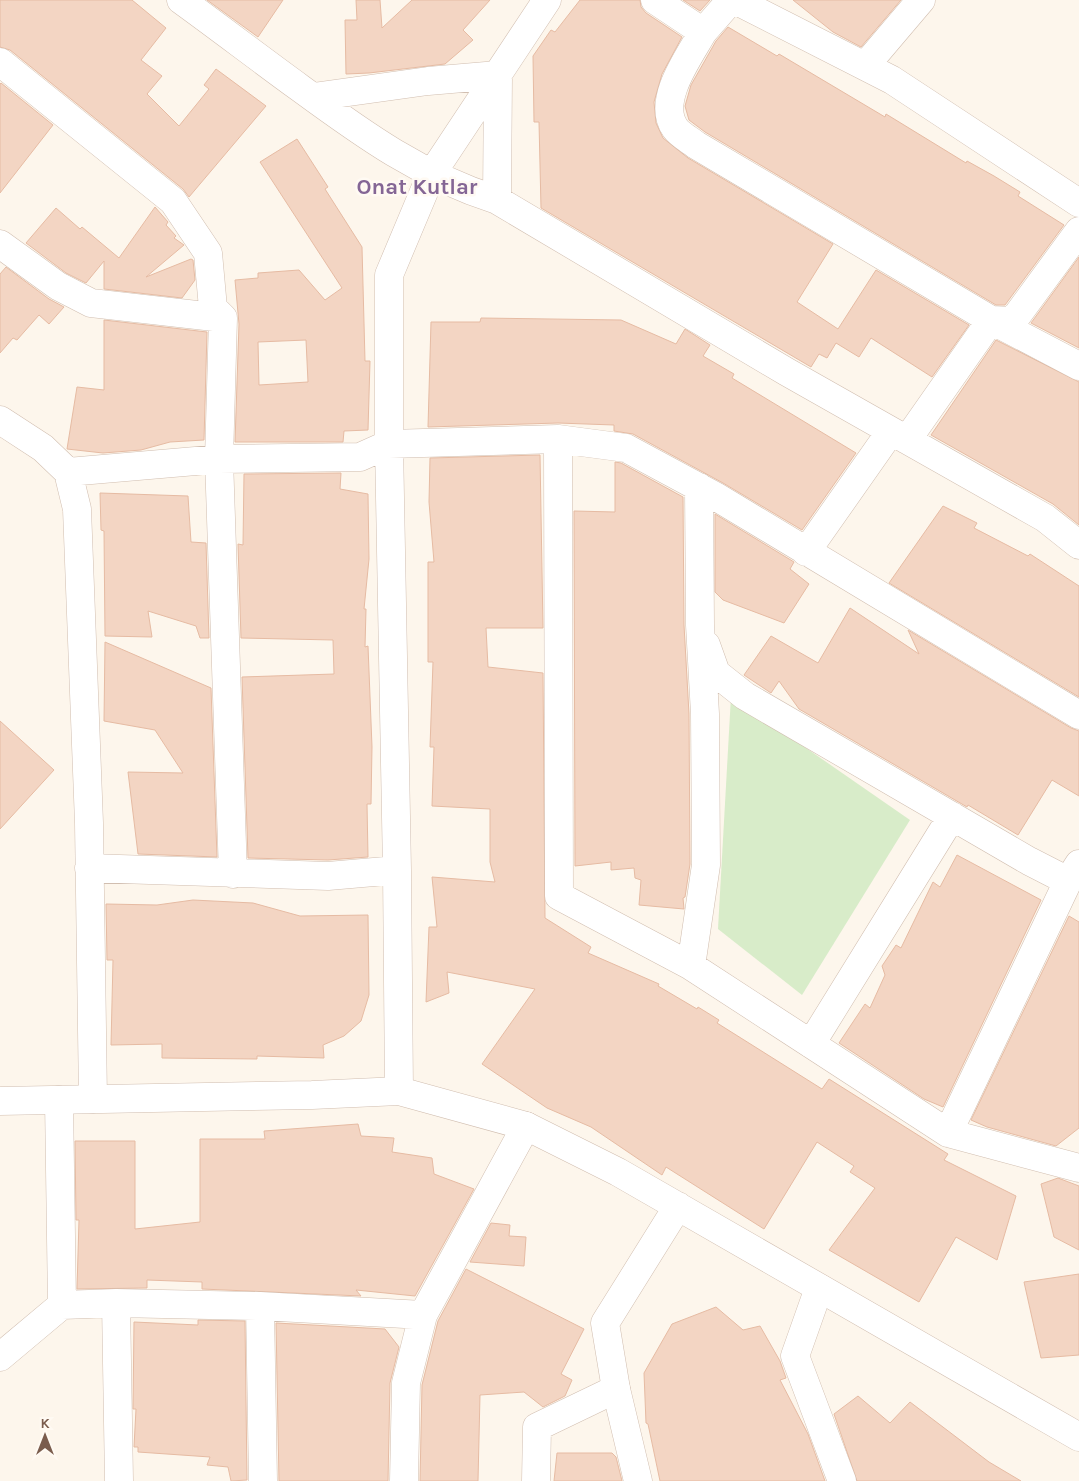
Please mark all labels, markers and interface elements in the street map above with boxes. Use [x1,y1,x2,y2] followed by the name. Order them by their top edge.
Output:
[357,174,478,200] district label: Onat Kutlar
[20,1411,70,1461] north arrow
[40,1415,50,1432] text: K

